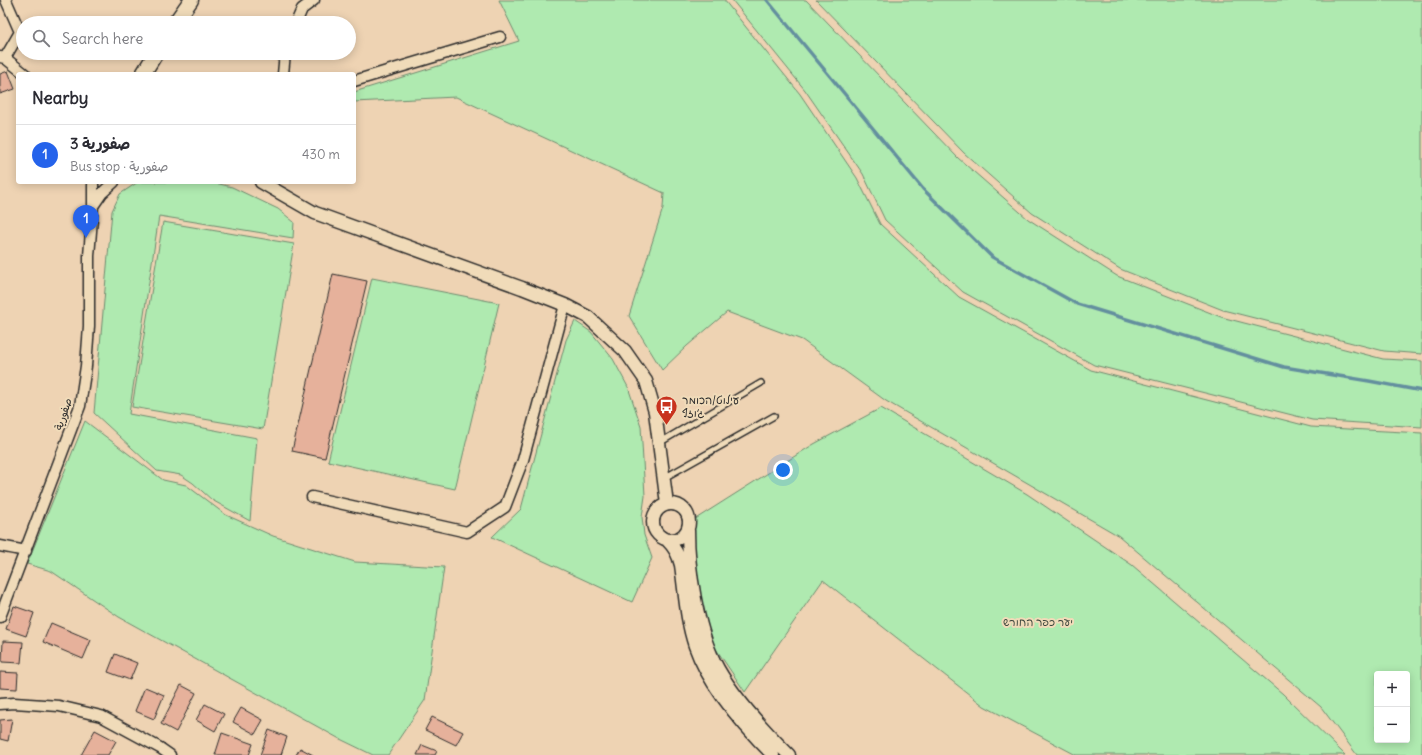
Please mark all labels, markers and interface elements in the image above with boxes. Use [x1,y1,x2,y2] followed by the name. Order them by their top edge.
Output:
[16,16,356,60] search box
[30,27,52,49] icon: search
[62,29,143,48] text: Search here
[32,87,88,109] text: Nearby
[70,134,130,153] text: صفورية 3
[42,146,48,163] text: 1
[302,146,340,163] text: 430 m
[70,158,168,175] text: Bus stop · صفورية
[73,205,99,238] pin: 1
[653,393,679,426] bus stop icon: עילוט/הכומר ג׳וזף
[682,393,740,420] place label: עילוט/הכומר ג׳וזף
[51,396,76,432] street label: صفورية
[773,460,793,480] your location
[1003,615,1073,629] park label: יער כפר החורש
[1374,671,1410,743] map controls
[1374,671,1410,707] button: +
[1374,707,1410,743] button: −

